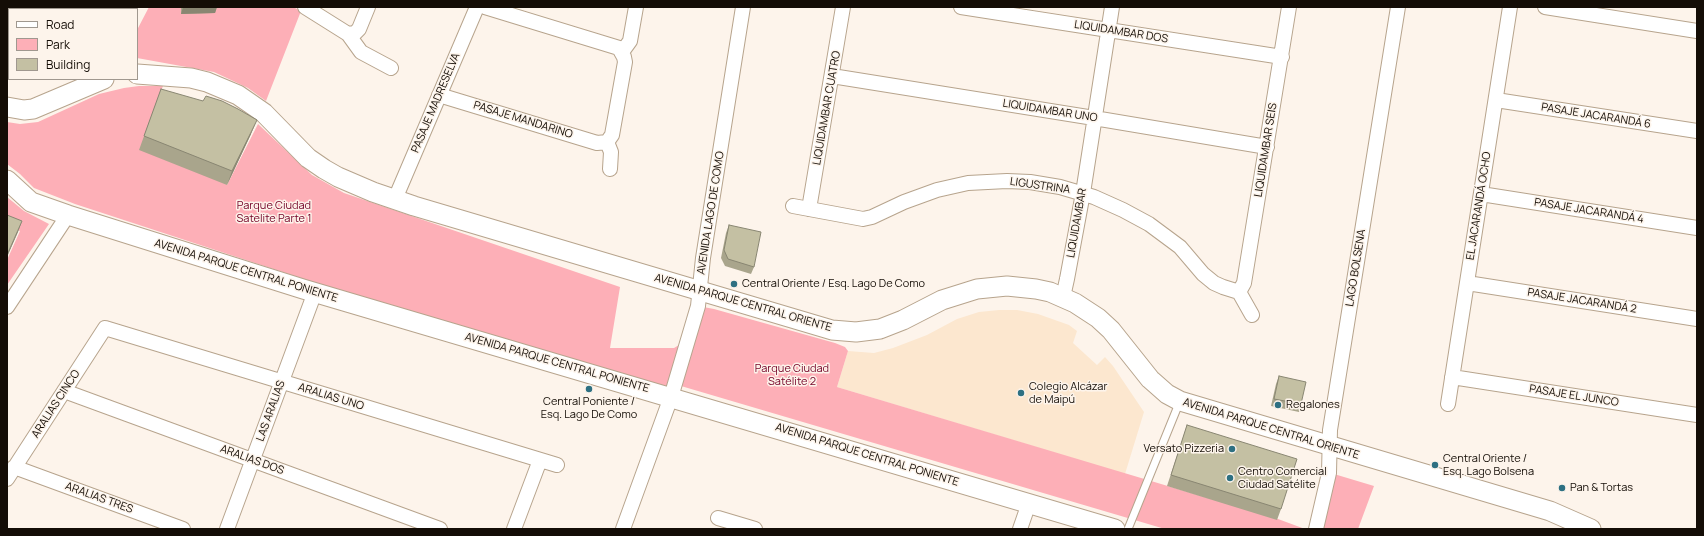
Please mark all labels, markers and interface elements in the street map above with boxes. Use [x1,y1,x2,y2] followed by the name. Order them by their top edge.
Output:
[8,8,138,80] legend
[46,16,74,33] text: Road
[1073,18,1169,46] street label: LIQUIDAMBAR DOS
[46,36,70,53] text: Park
[810,50,844,166] street label: LIQUIDAMBAR CUATRO
[409,51,463,155] street label: PASAJE MADRESELVA
[46,56,90,73] text: Building
[1002,97,1098,125] street label: LIQUIDAMBAR UNO
[472,99,574,141] street label: PASAJE MANDARINO
[1540,101,1652,131] street label: PASAJE JACARANDÁ 6
[1252,102,1280,198] street label: LIQUIDAMBAR SEIS
[695,150,727,276] street label: AVENIDA LAGO DE COMO
[1464,151,1494,261] street label: EL JACARANDÁ OCHO
[1009,175,1071,197] street label: LIGUSTRINA
[1064,187,1090,259] street label: LIQUIDAMBAR
[1533,196,1645,226] street label: PASAJE JACARANDÁ 4
[236,199,312,225] park label: Parque Ciudad Satelite Parte 1
[1343,228,1369,308] street label: LAGO BOLSENA
[153,237,339,305] street label: AVENIDA PARQUE CENTRAL PONIENTE
[653,271,833,335] street label: AVENIDA PARQUE CENTRAL ORIENTE
[742,277,925,291] place label: Central Oriente / Esq. Lago De Como
[729,279,739,289] marker: Central Oriente / Esq. Lago De Como
[1526,286,1638,316] street label: PASAJE JACARANDÁ 2
[463,330,651,396] street label: AVENIDA PARQUE CENTRAL PONIENTE
[755,362,829,388] park label: Parque Ciudad Satélite 2
[29,367,83,441] street label: ARALIAS CINCO
[254,379,288,443] street label: LAS ARALIAS
[1029,380,1107,406] place label: Colegio Alcázar de Maipú
[297,381,365,413] street label: ARALIAS UNO
[1528,382,1620,410] street label: PASAJE EL JUNCO
[584,384,594,394] marker: Central Poniente / Esq. Lago De Como
[1016,388,1026,398] marker: Colegio Alcázar de Maipú
[541,395,637,421] place label: Central Poniente / Esq. Lago De Como
[1181,396,1361,462] street label: AVENIDA PARQUE CENTRAL ORIENTE
[1286,398,1340,412] place label: Regalones
[1273,400,1283,410] marker: Regalones
[774,421,960,489] street label: AVENIDA PARQUE CENTRAL PONIENTE
[218,442,286,478] street label: ARALIAS DOS
[1144,442,1224,456] place label: Versato Pizzeria
[1227,444,1237,454] marker: Versato Pizzeria
[1443,452,1534,478] place label: Central Oriente / Esq. Lago Bolsena
[1430,460,1440,470] marker: Central Oriente / Esq. Lago Bolsena
[1238,465,1327,491] place label: Centro Comercial Ciudad Satélite
[1225,473,1235,483] marker: Centro Comercial Ciudad Satélite
[63,480,135,516] street label: ARALIAS TRES
[1570,481,1633,495] place label: Pan & Tortas
[1557,483,1567,493] marker: Pan & Tortas

